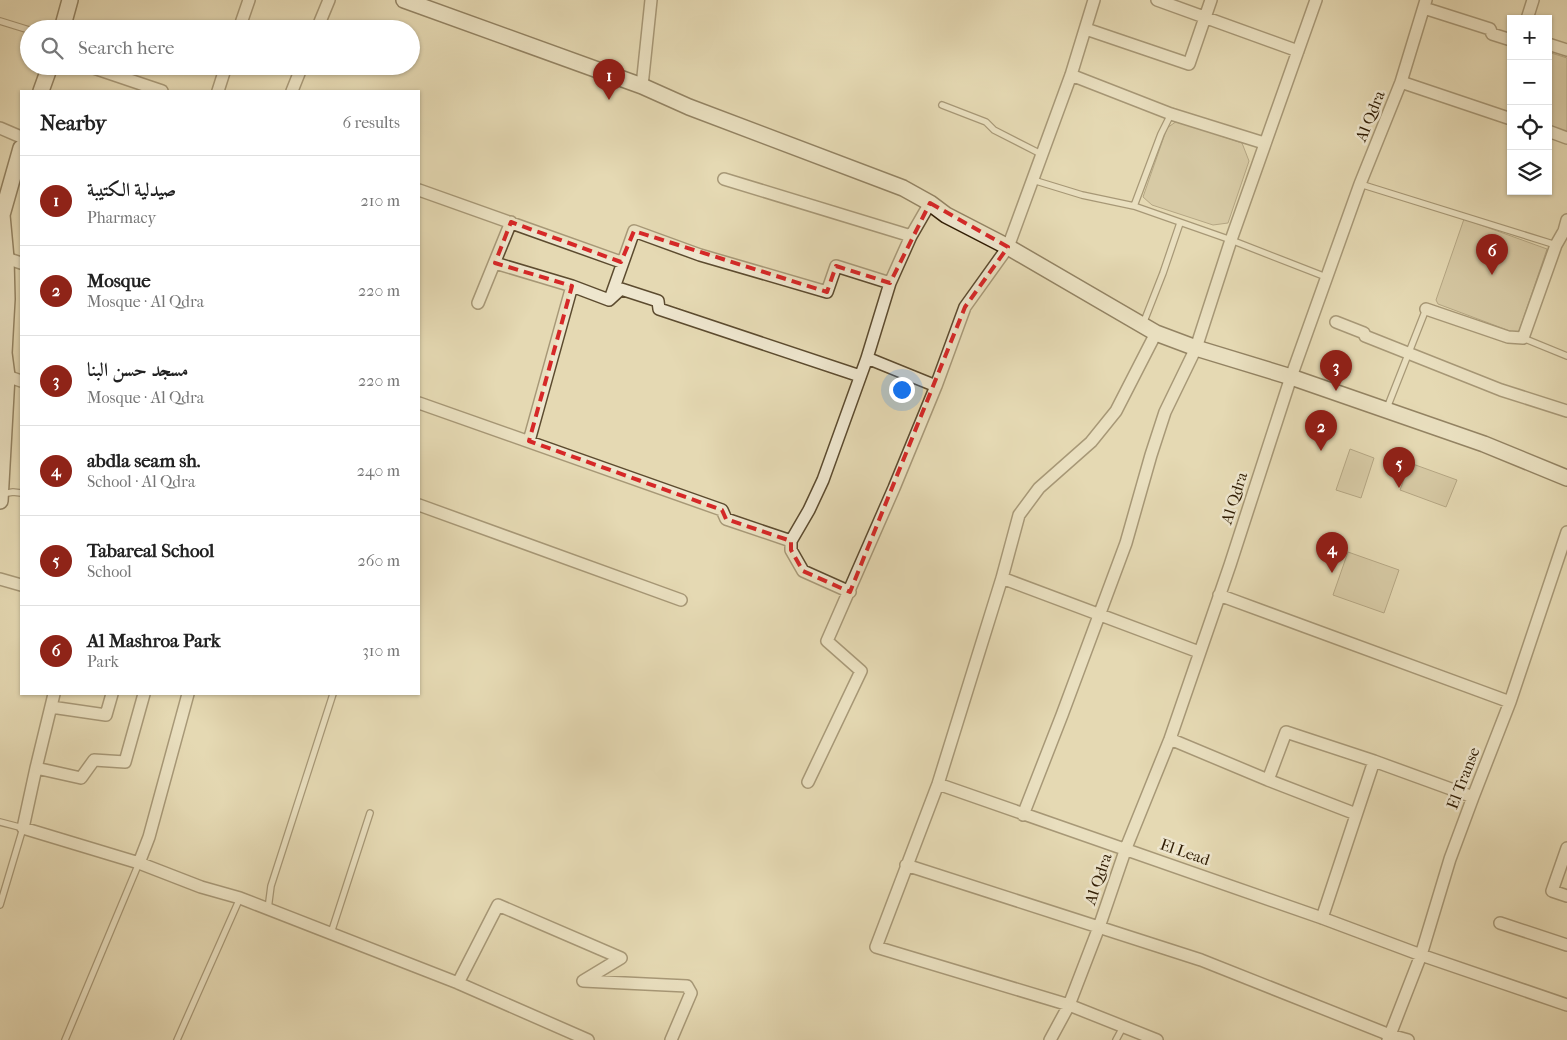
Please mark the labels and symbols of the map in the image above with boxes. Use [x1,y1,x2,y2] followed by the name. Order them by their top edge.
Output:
[593,59,625,100] pin: 1
[1351,87,1389,145] street label: Al Qdra
[1476,234,1508,275] pin: 6
[1320,350,1352,391] pin: 3
[889,377,915,403] your location
[1305,410,1337,451] pin: 2
[1383,447,1415,488] pin: 5
[1216,469,1251,527] street label: Al Qdra
[1316,532,1348,573] pin: 4
[1443,744,1483,812] street label: El Transe
[1158,835,1213,869] street label: El Lead
[1080,850,1116,908] street label: Al Qdra

